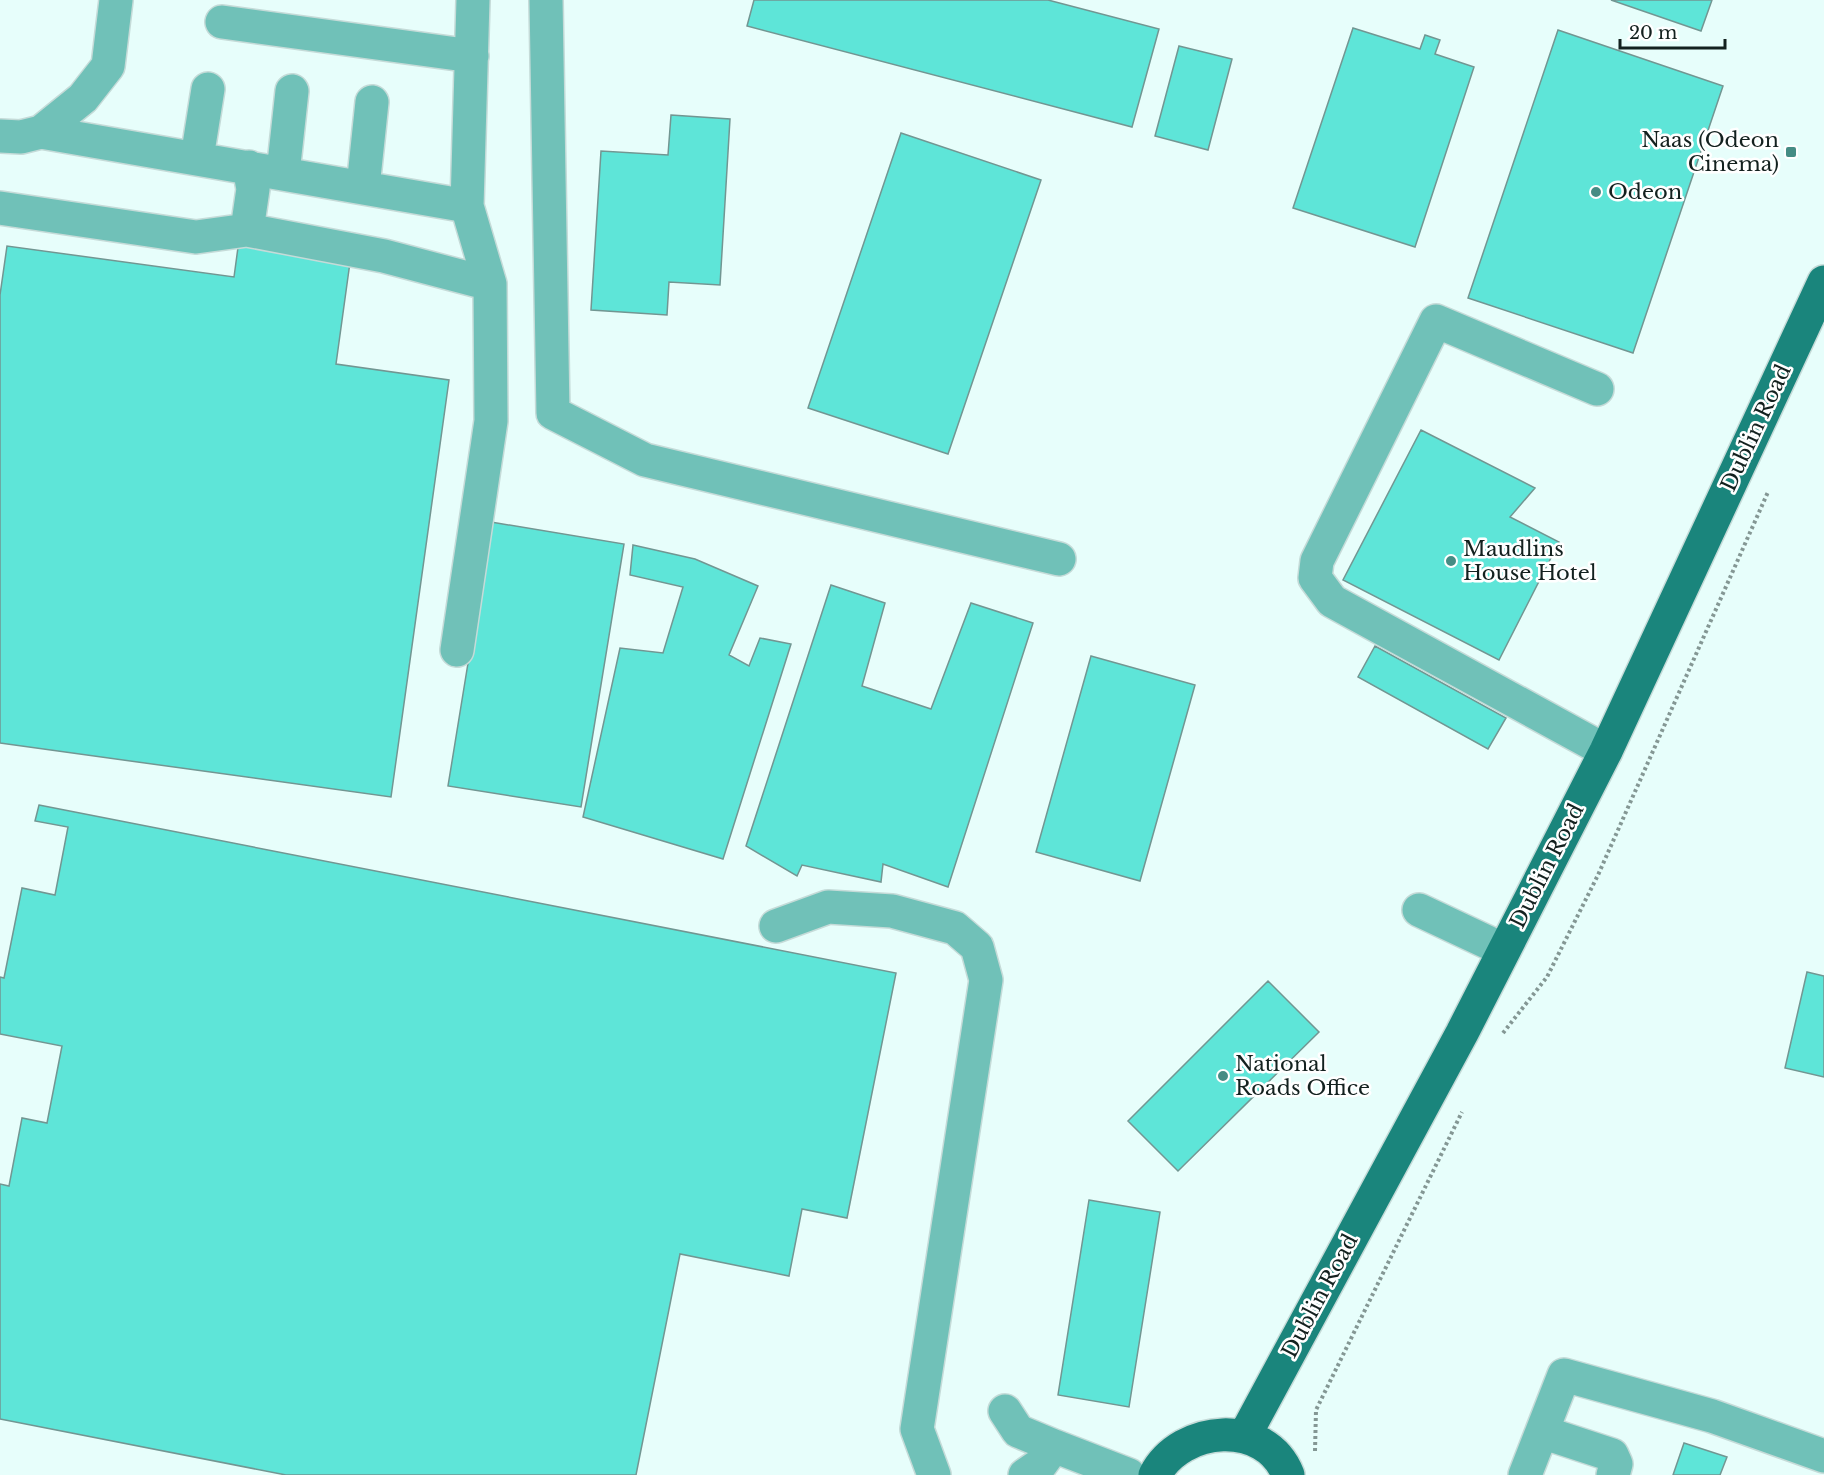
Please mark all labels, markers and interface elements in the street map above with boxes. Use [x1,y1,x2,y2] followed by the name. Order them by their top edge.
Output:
[1620,12,1725,50] scale bar
[1629,22,1677,44] text: 20 m
[1641,127,1779,177] place label: Naas (Odeon Cinema)
[1784,145,1798,159] marker: Naas (Odeon Cinema)
[1608,179,1682,205] place label: Odeon
[1589,185,1603,199] marker: Odeon
[1715,361,1797,495] street label: Dublin Road
[1463,536,1597,586] place label: Maudlins House Hotel
[1444,554,1458,568] marker: Maudlins House Hotel
[1504,799,1590,933] street label: Dublin Road
[1235,1051,1370,1101] place label: National Roads Office
[1216,1069,1230,1083] marker: National Roads Office
[1276,1230,1364,1362] street label: Dublin Road

